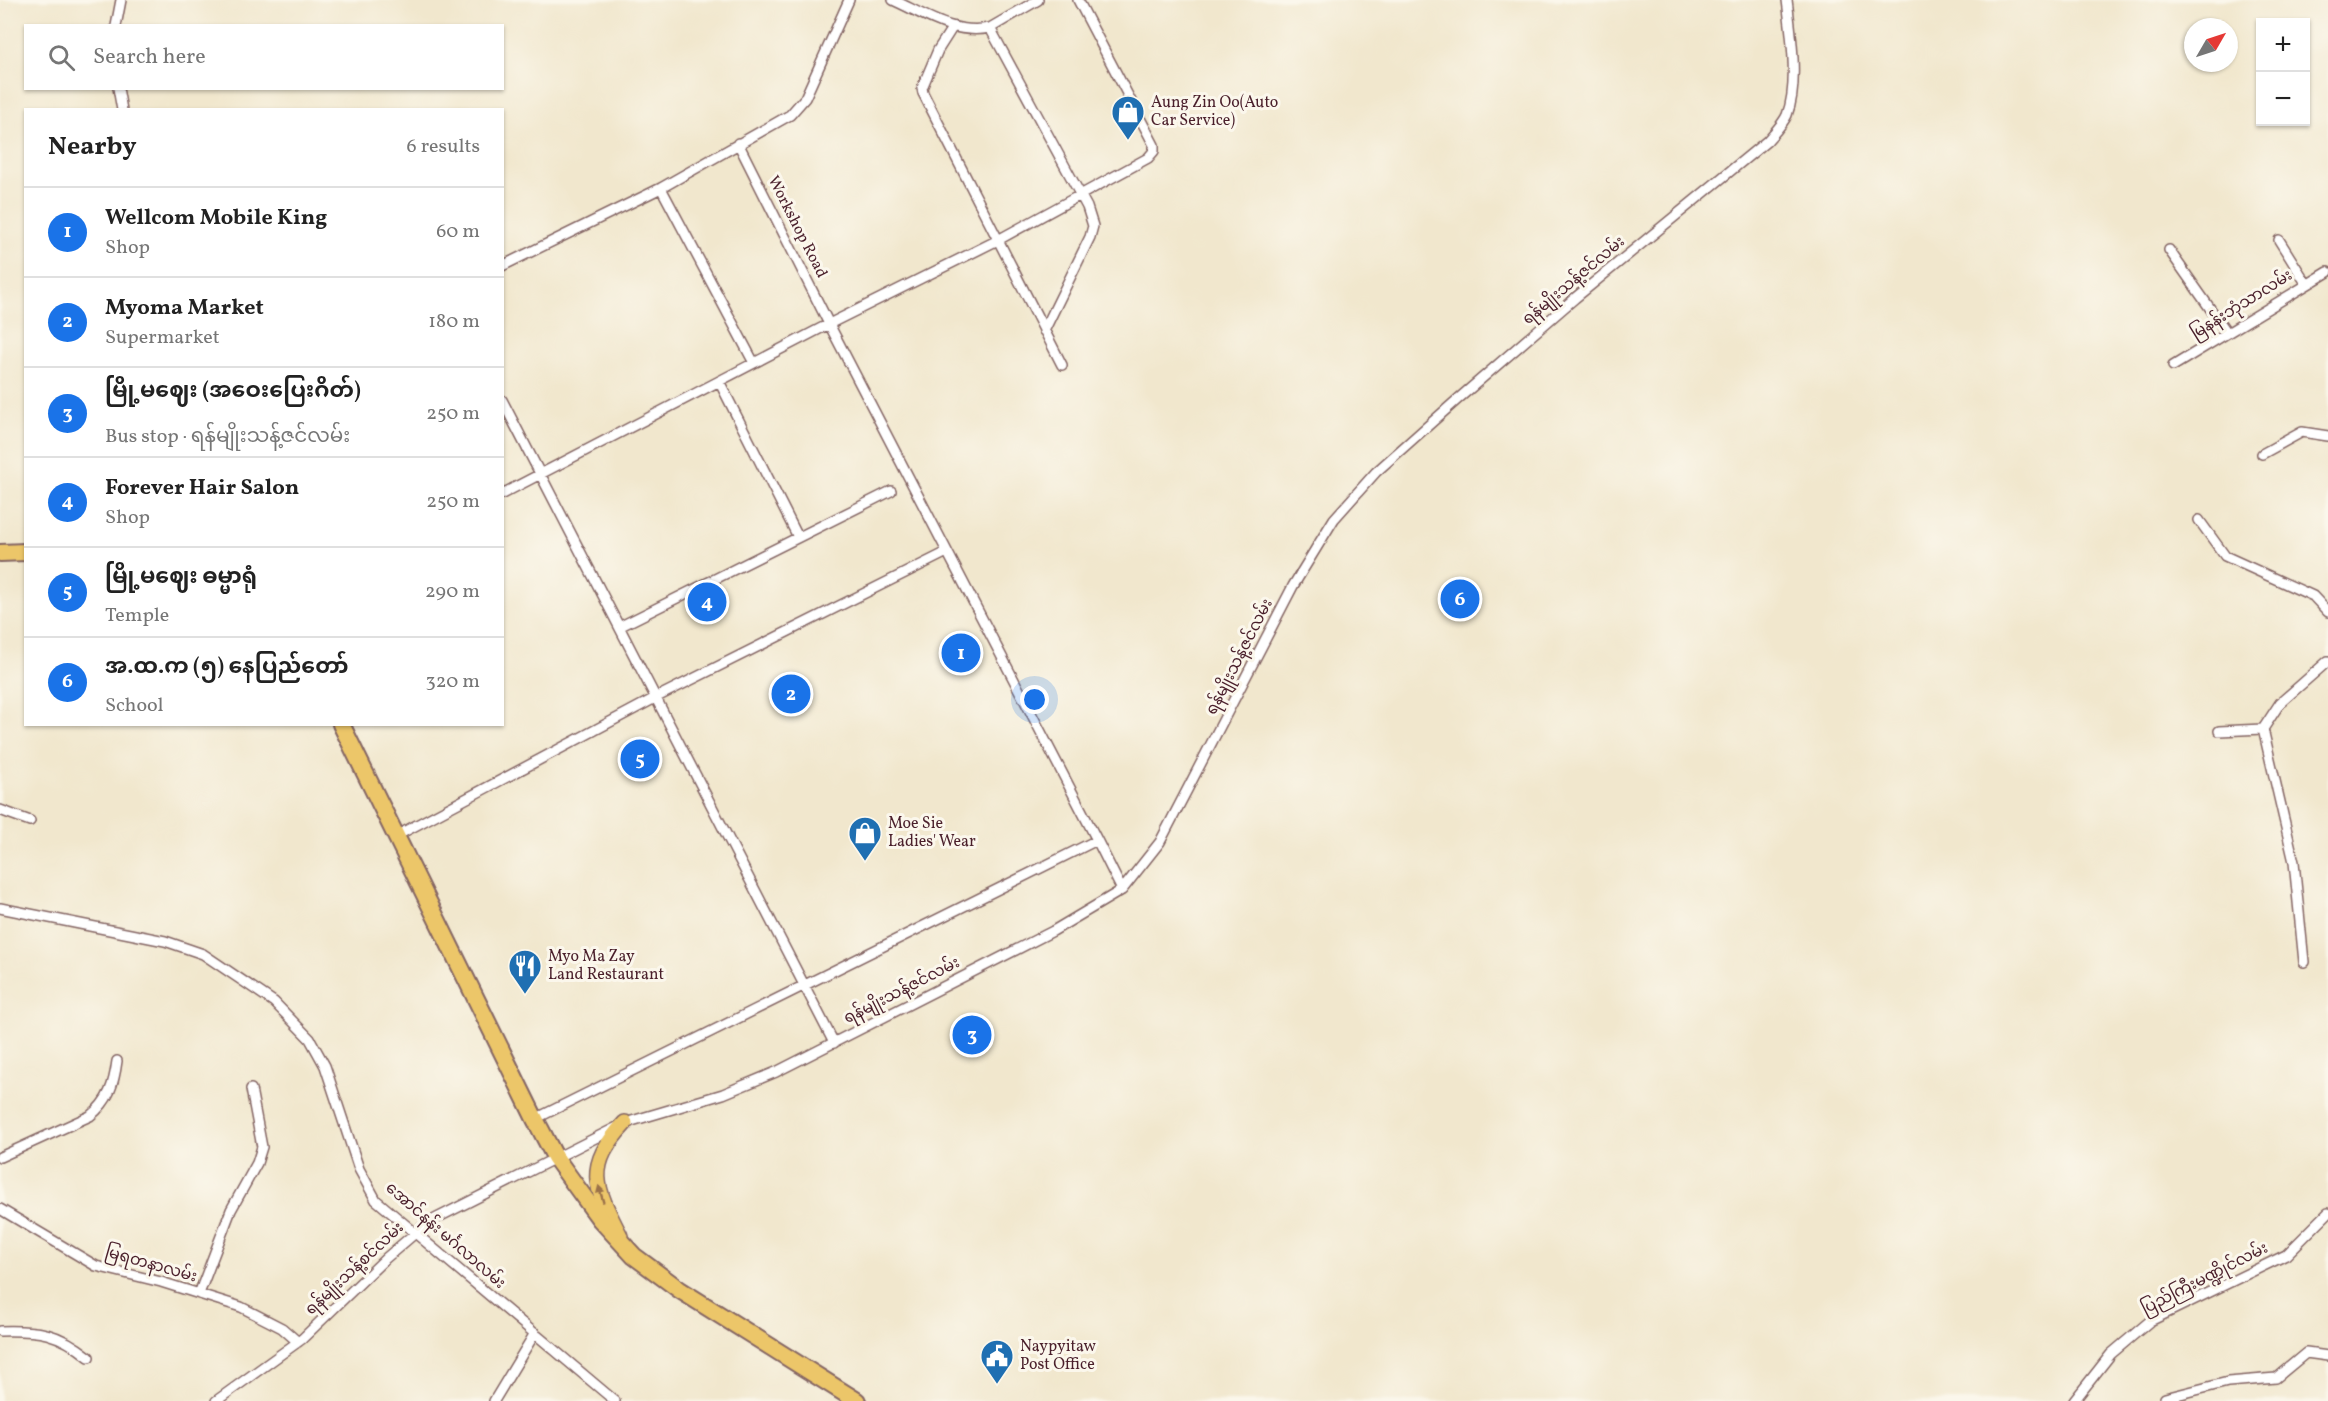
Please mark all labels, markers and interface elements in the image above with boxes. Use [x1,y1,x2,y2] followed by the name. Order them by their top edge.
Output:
[2184,18,2238,72] north arrow
[2256,18,2310,126] map controls
[2256,18,2310,72] button: +
[24,24,504,90] search box
[45,41,78,74] icon: search
[93,42,206,73] text: Search here
[2256,72,2310,126] button: −
[1151,92,1278,132] place label: Aung Zin Oo(Auto Car Service)
[1110,94,1146,141] shop icon: Aung Zin Oo(Auto Car Service)
[48,129,137,165] text: Nearby
[407,133,480,161] text: 6 results
[762,172,832,282] street label: Workshop Road
[105,203,327,234] text: Wellcom Mobile King
[63,218,72,246] text: 1
[436,218,480,246] text: 60 m
[1517,230,1631,331] street label: ရန်မျိုးသန့်ဇင်လမ်း
[105,234,150,262] text: Shop
[2186,263,2298,347] street label: မြနန်းဘုံသာလမ်း
[105,293,264,324] text: Myoma Market
[62,308,73,336] text: 2
[428,308,480,336] text: 180 m
[105,324,220,352] text: Supermarket
[105,376,361,407] text: မြို့မဈေး (အဝေးပြေးဂိတ်)
[62,400,73,428] text: 3
[426,400,480,428] text: 250 m
[105,423,350,451] text: Bus stop · ရန်မျိုးသန့်ဇင်လမ်း
[105,473,299,504] text: Forever Hair Salon
[61,488,74,516] text: 4
[426,488,480,516] text: 250 m
[105,504,150,532] text: Shop
[105,562,257,593] text: မြို့မဈေး ဓမ္မာရုံ
[1440,576,1480,622] pin: 6
[63,578,72,606] text: 5
[425,578,480,606] text: 290 m
[688,580,726,624] pin: 4
[1199,594,1280,719] street label: ရန်မျိုးသန့်ဇင်လမ်း
[105,602,169,630] text: Temple
[942,630,980,676] pin: 1
[105,652,349,683] text: အ.ထ.က (၅) နေပြည်တော်
[62,668,73,696] text: 6
[425,668,480,696] text: 320 m
[772,672,810,716] pin: 2
[1020,685,1049,714] your location
[105,692,163,720] text: School
[620,736,660,782] pin: 5
[888,813,976,853] place label: Moe Sie Ladies' Wear
[847,815,883,862] shop icon: Moe Sie Ladies' Wear
[548,946,665,986] place label: Myo Ma Zay Land Restaurant
[507,948,543,995] restaurant icon: Myo Ma Zay Land Restaurant
[839,950,964,1031] street label: ရန်မျိုးသန့်ဇင်လမ်း
[952,1012,992,1058] pin: 3
[379,1176,511,1295] street label: အောင်နန်း မင်္ဂလာလမ်း
[596,1185,605,1203] one-way arrow
[300,1216,410,1321] street label: ရန်မျိုးသန့်စင်လမ်း
[2137,1236,2273,1322] street label: ပြည်ကြီးမဏ္ဍိုင်လမ်း
[102,1240,200,1290] street label: မြရတနာလမ်း
[1020,1336,1097,1376] place label: Naypyitaw Post Office
[979,1338,1015,1385] public building icon: Naypyitaw Post Office

